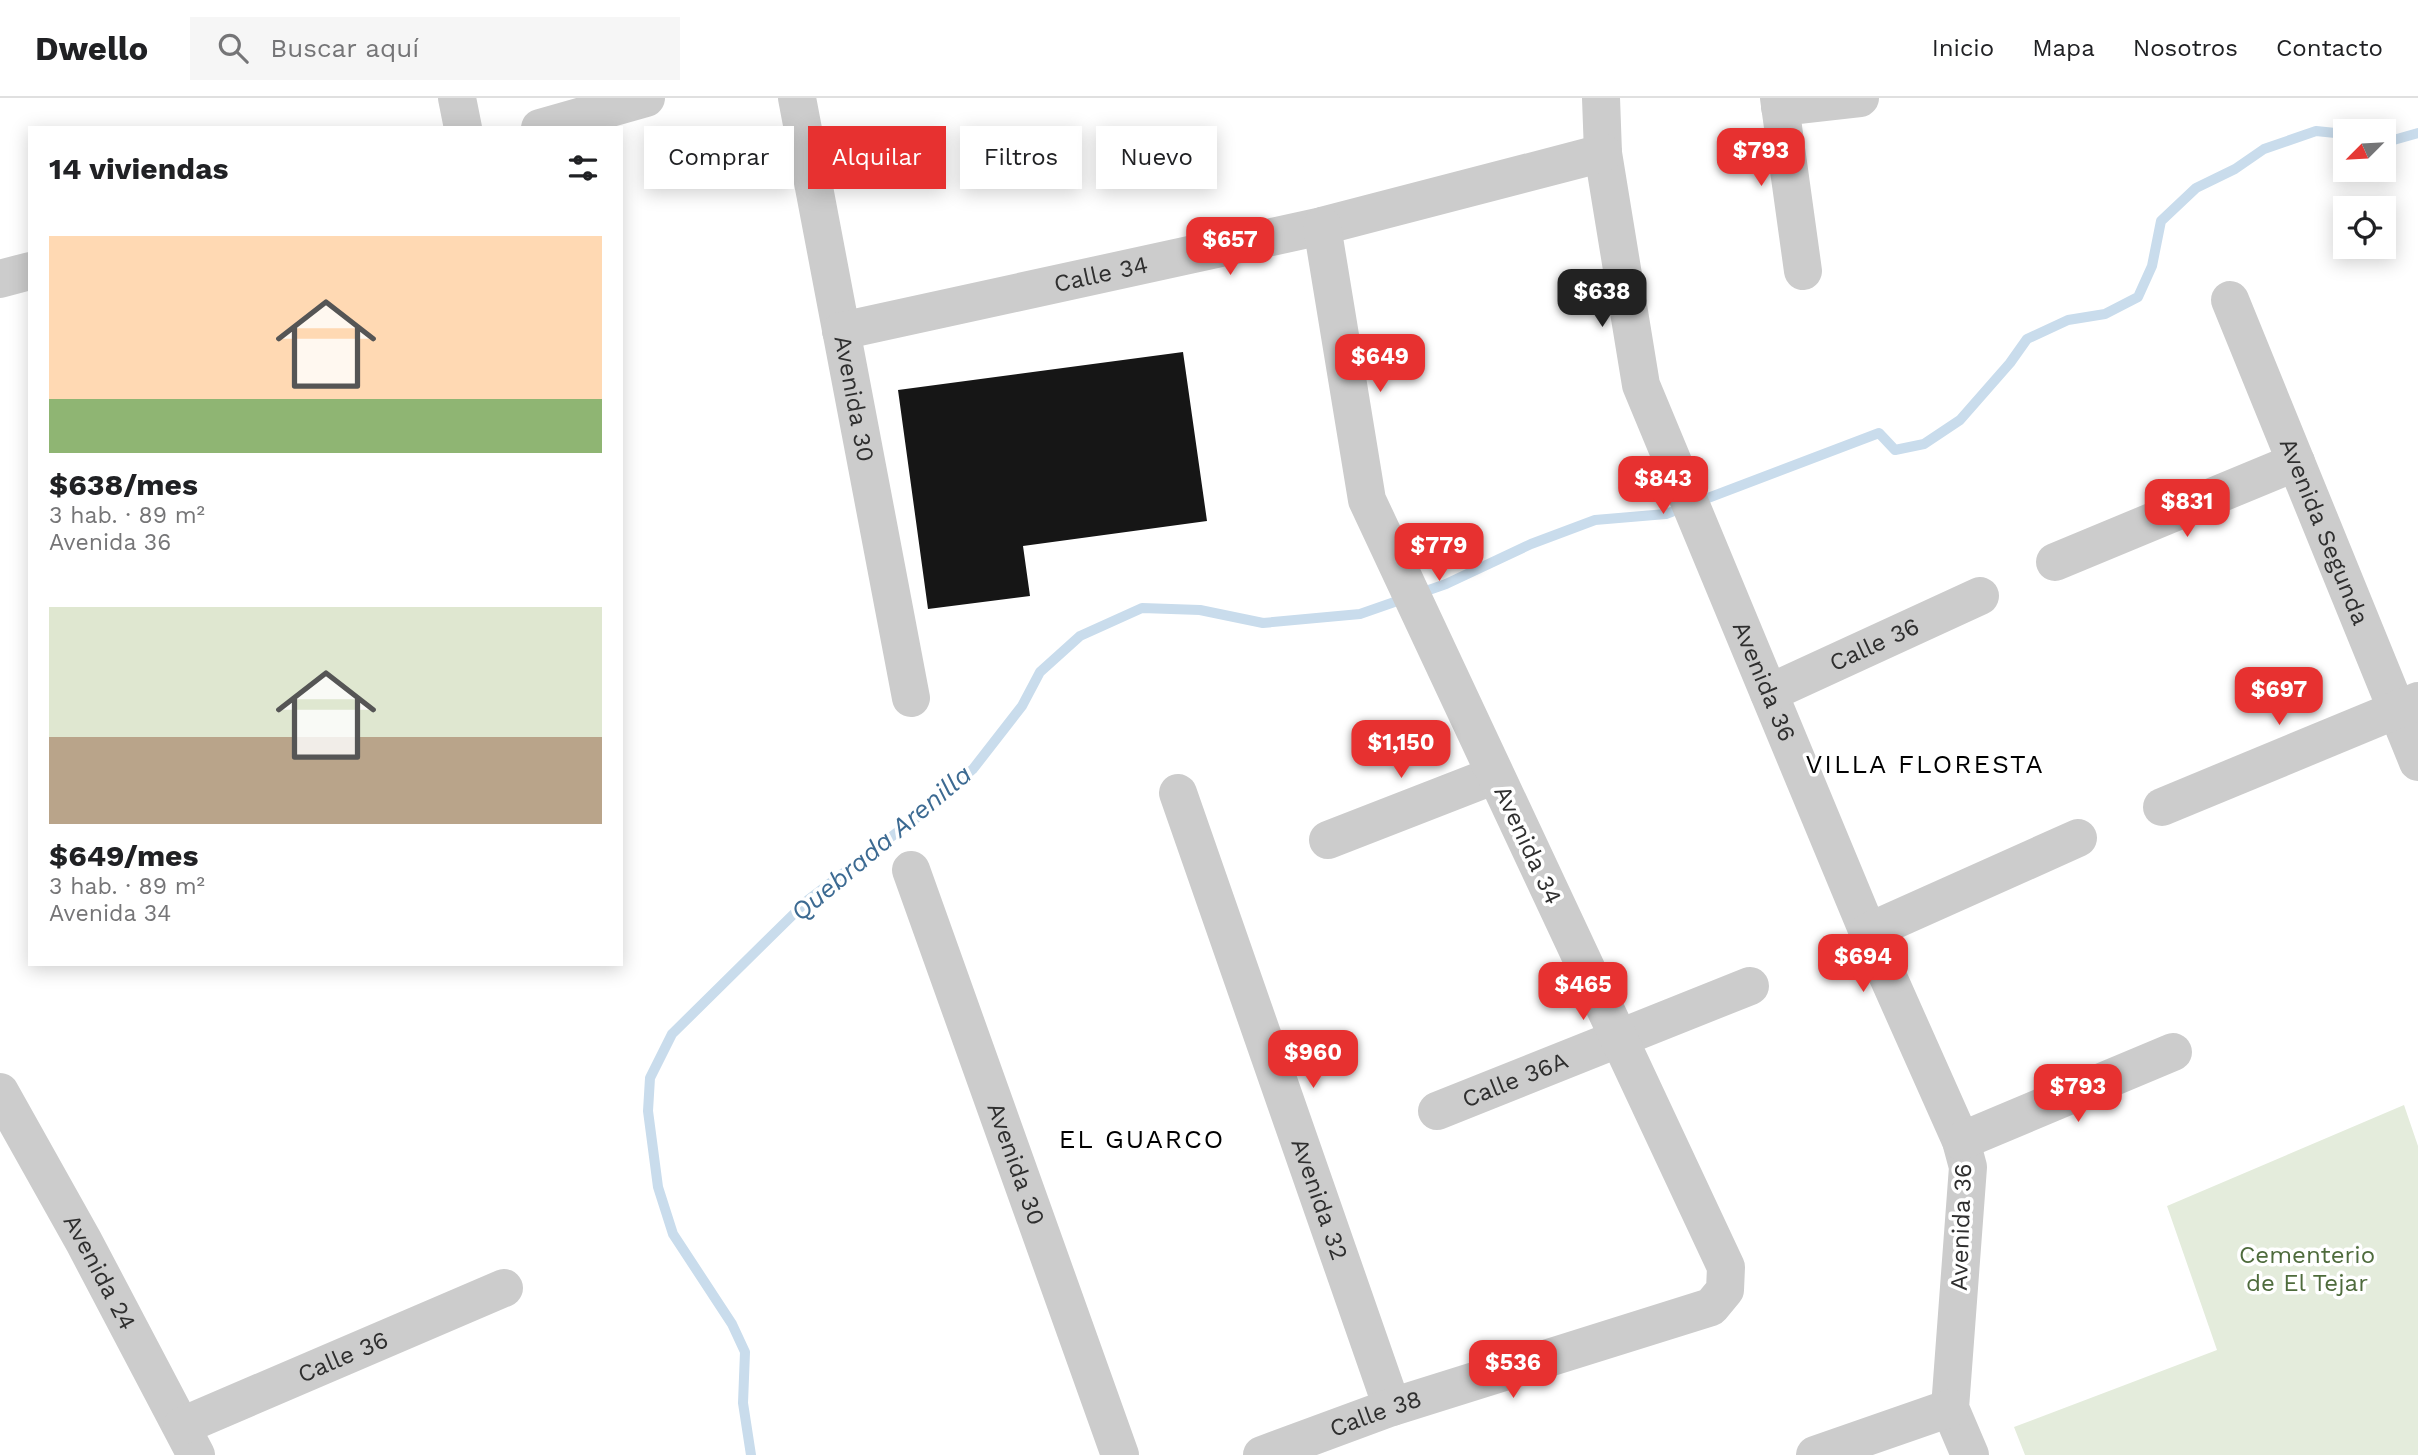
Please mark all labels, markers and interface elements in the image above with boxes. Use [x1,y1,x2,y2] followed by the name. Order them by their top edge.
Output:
[190,17,680,80] search box
[35,29,148,68] text: Dwello
[214,29,252,67] icon: search
[270,33,419,63] text: Buscar aquí
[1932,34,1994,62] text: Inicio
[2032,34,2095,62] text: Mapa
[2133,34,2238,62] text: Nosotros
[2276,34,2383,62] text: Contacto
[2333,119,2396,182] north arrow
[2333,119,2396,259] map controls
[644,126,794,189] chip: Comprar
[808,126,946,189] chip: Alquilar
[960,126,1082,189] chip: Filtros
[1096,126,1217,189] chip: Nuevo
[1720,129,1802,188] pin: $793
[1733,137,1789,164] text: $793
[564,149,602,187] icon: filters
[49,151,229,186] text: 14 viviendas
[2333,196,2396,259] button: locate
[1189,218,1271,277] pin: $657
[1202,226,1258,253] text: $657
[1051,250,1151,298] street label: Calle 34
[1561,270,1643,329] pin: $638
[1574,278,1630,305] text: $638
[263,281,389,407] icon: home
[828,333,880,464] street label: Avenida 30
[1339,334,1421,394] pin: $649
[1351,343,1409,370] text: $649
[2274,434,2375,629] street label: Avenida Segunda
[1622,456,1704,516] pin: $843
[1634,465,1692,492] text: $843
[49,467,198,502] text: $638/mes
[2146,480,2228,539] pin: $831
[2161,488,2213,515] text: $831
[49,502,205,529] text: 3 hab. · 89 m²
[1398,524,1480,583] pin: $779
[49,529,171,556] text: Avenida 36
[1411,532,1467,559] text: $779
[1825,612,1924,677] street label: Calle 36
[1727,617,1801,746] street label: Avenida 36
[263,652,389,778] icon: home
[2238,668,2320,727] pin: $697
[2251,676,2307,703] text: $697
[1344,720,1458,780] pin: $1,150
[1367,729,1435,756] text: $1,150
[1805,749,2045,779] district label: VILLA FLORESTA
[785,759,977,927] water label: Quebrada Arenilla
[1488,781,1568,909] street label: Avenida 34
[49,838,198,873] text: $649/mes
[49,873,205,900] text: 3 hab. · 89 m²
[49,900,171,927] text: Avenida 34
[1822,934,1904,994] pin: $694
[1834,943,1892,970] text: $694
[1542,962,1624,1022] pin: $465
[1554,971,1612,998] text: $465
[1272,1030,1354,1090] pin: $960
[1284,1039,1342,1066] text: $960
[1458,1046,1572,1113] street label: Calle 36A
[2037,1065,2119,1124] pin: $793
[2050,1073,2106,1100] text: $793
[981,1099,1051,1229] street label: Avenida 30
[1059,1124,1225,1154] district label: EL GUARCO
[1285,1134,1354,1264] street label: Avenida 32
[1945,1163,1977,1291] street label: Avenida 36
[57,1210,142,1335] street label: Avenida 24
[2239,1241,2375,1297] park label: Cementerio de El Tejar
[293,1325,392,1389] street label: Calle 36
[1472,1340,1554,1400] pin: $536
[1485,1349,1541,1376] text: $536
[1326,1385,1425,1443] street label: Calle 38

